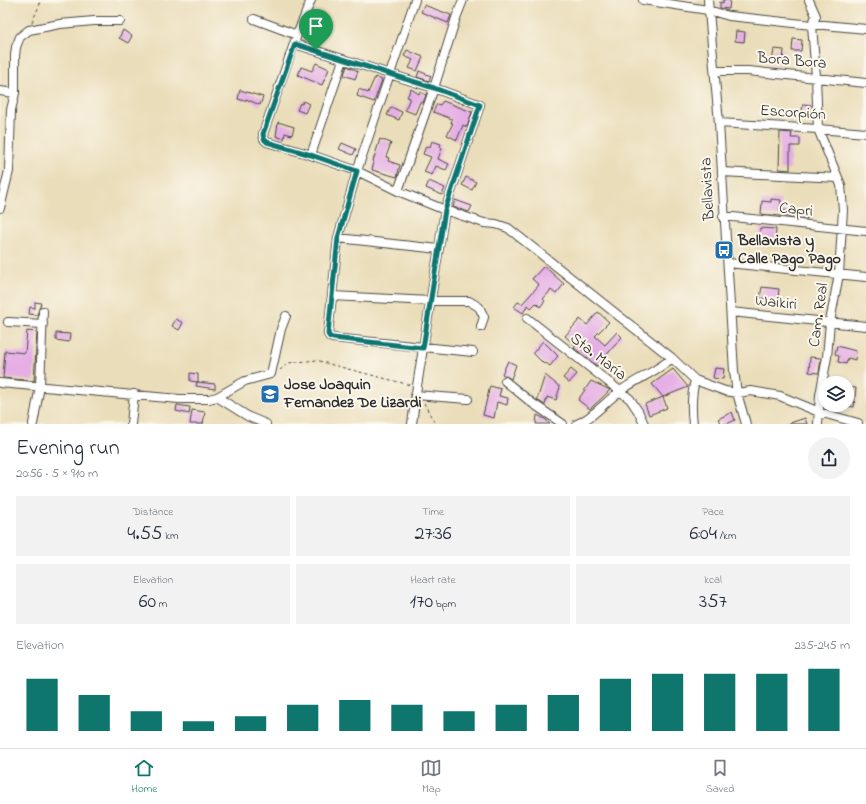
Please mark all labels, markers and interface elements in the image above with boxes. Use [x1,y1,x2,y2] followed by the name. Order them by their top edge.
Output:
[299,9,333,50] pin
[305,15,327,37] icon: arrive
[755,46,828,76] street label: Bora Bora
[759,99,827,127] street label: Escorpión
[694,157,722,222] street label: Bellavista
[778,196,814,224] street label: Capri
[737,229,841,272] place label: Bellavista y Calle Pago Pago
[713,239,735,261] bus stop icon: Bellavista y Calle Pago Pago
[803,281,835,349] street label: Cam. Real
[754,289,798,317] street label: Waikiri
[564,327,632,387] street label: Sta. María
[283,373,422,415] place label: Jose Joaquin Fernandez De Lizardi
[818,376,854,412] map controls
[818,376,854,412] button: layers
[259,383,281,405] school or university icon: Jose Joaquin Fernandez De Lizardi
[16,433,120,465] text: Evening run
[808,437,850,479] button: share
[16,464,98,483] text: 20:56 · 5 × 910 m
[133,504,173,520] text: Distance
[422,504,444,520] text: Time
[702,504,724,520] text: Pace
[127,520,163,549] text: 4.55
[415,520,451,549] text: 27:36
[690,520,717,549] text: 6:04
[163,528,179,544] text: km
[717,528,736,544] text: /km
[133,572,173,588] text: Elevation
[410,572,456,588] text: Heart rate
[704,572,722,588] text: kcal
[139,588,156,617] text: 60
[410,588,433,617] text: 170
[699,588,727,617] text: 357
[156,596,167,612] text: m
[433,596,456,612] text: bpm
[16,636,64,655] text: Elevation
[794,636,850,655] text: 235–245 m
[132,757,157,797] tab: Home
[420,757,442,797] tab: Map
[706,757,734,797] tab: Saved

